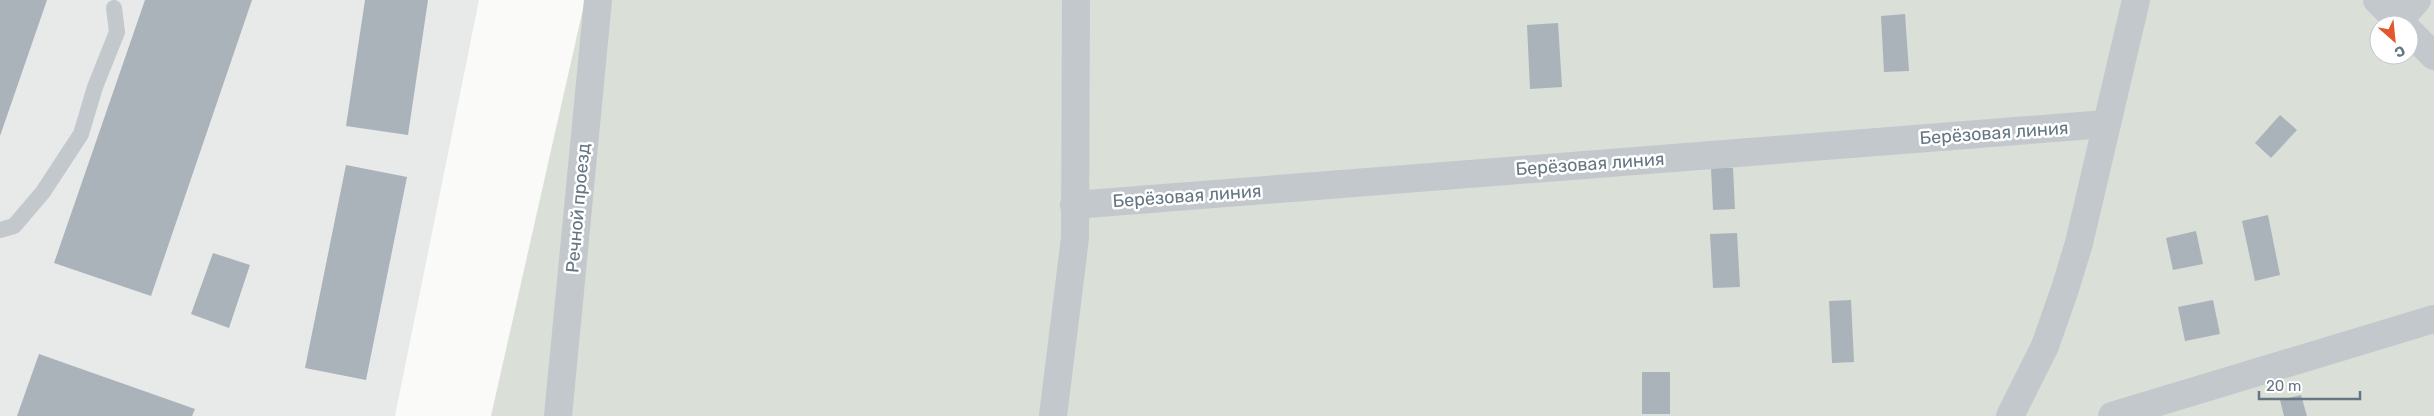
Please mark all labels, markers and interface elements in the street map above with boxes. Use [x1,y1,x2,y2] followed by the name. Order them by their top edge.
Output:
[2369,15,2419,65] north arrow
[2391,41,2408,61] text: С
[1919,117,2069,149] street label: Берёзовая линия
[561,142,595,274] street label: Речной проезд
[1515,148,1665,180] street label: Берёзовая линия
[1112,180,1262,212] street label: Берёзовая линия
[2259,368,2360,400] scale bar
[2266,377,2301,395] text: 20 m

